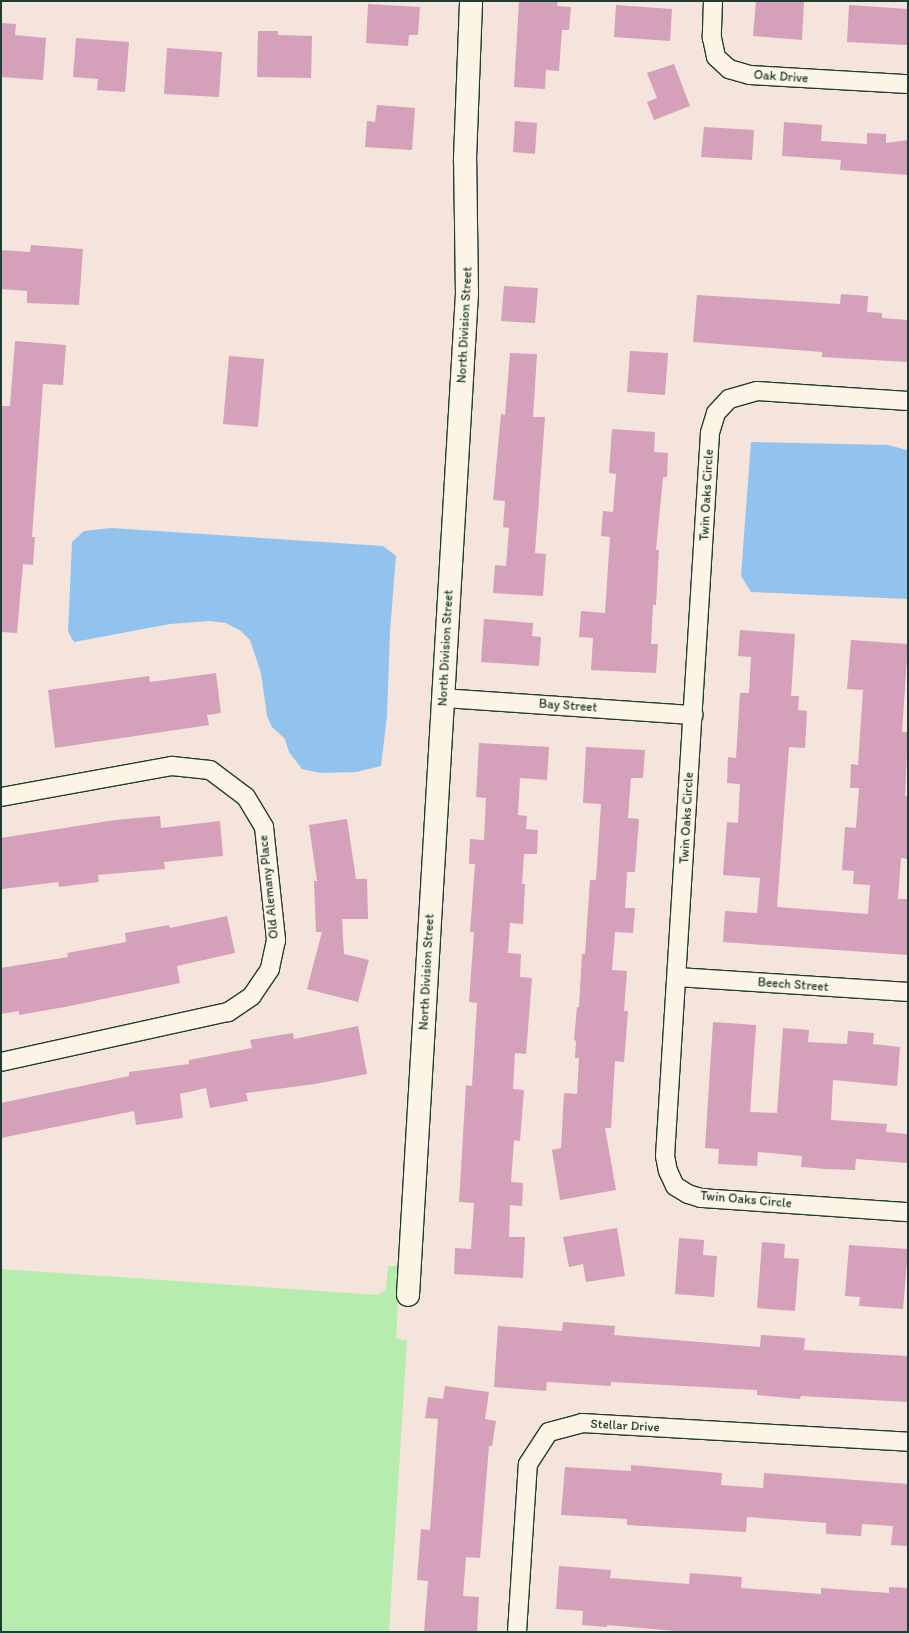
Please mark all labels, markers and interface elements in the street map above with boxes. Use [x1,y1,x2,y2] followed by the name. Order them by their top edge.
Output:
[753,67,809,87] street label: Oak Drive
[454,266,476,384] street label: North Division Street
[697,449,717,541] street label: Twin Oaks Circle
[435,589,457,707] street label: North Division Street
[538,696,598,716] street label: Bay Street
[677,772,697,864] street label: Twin Oaks Circle
[256,834,282,940] street label: Old Alemany Place
[416,913,438,1031] street label: North Division Street
[757,975,829,995] street label: Beech Street
[699,1188,793,1212] street label: Twin Oaks Circle
[590,1416,660,1436] street label: Stellar Drive

